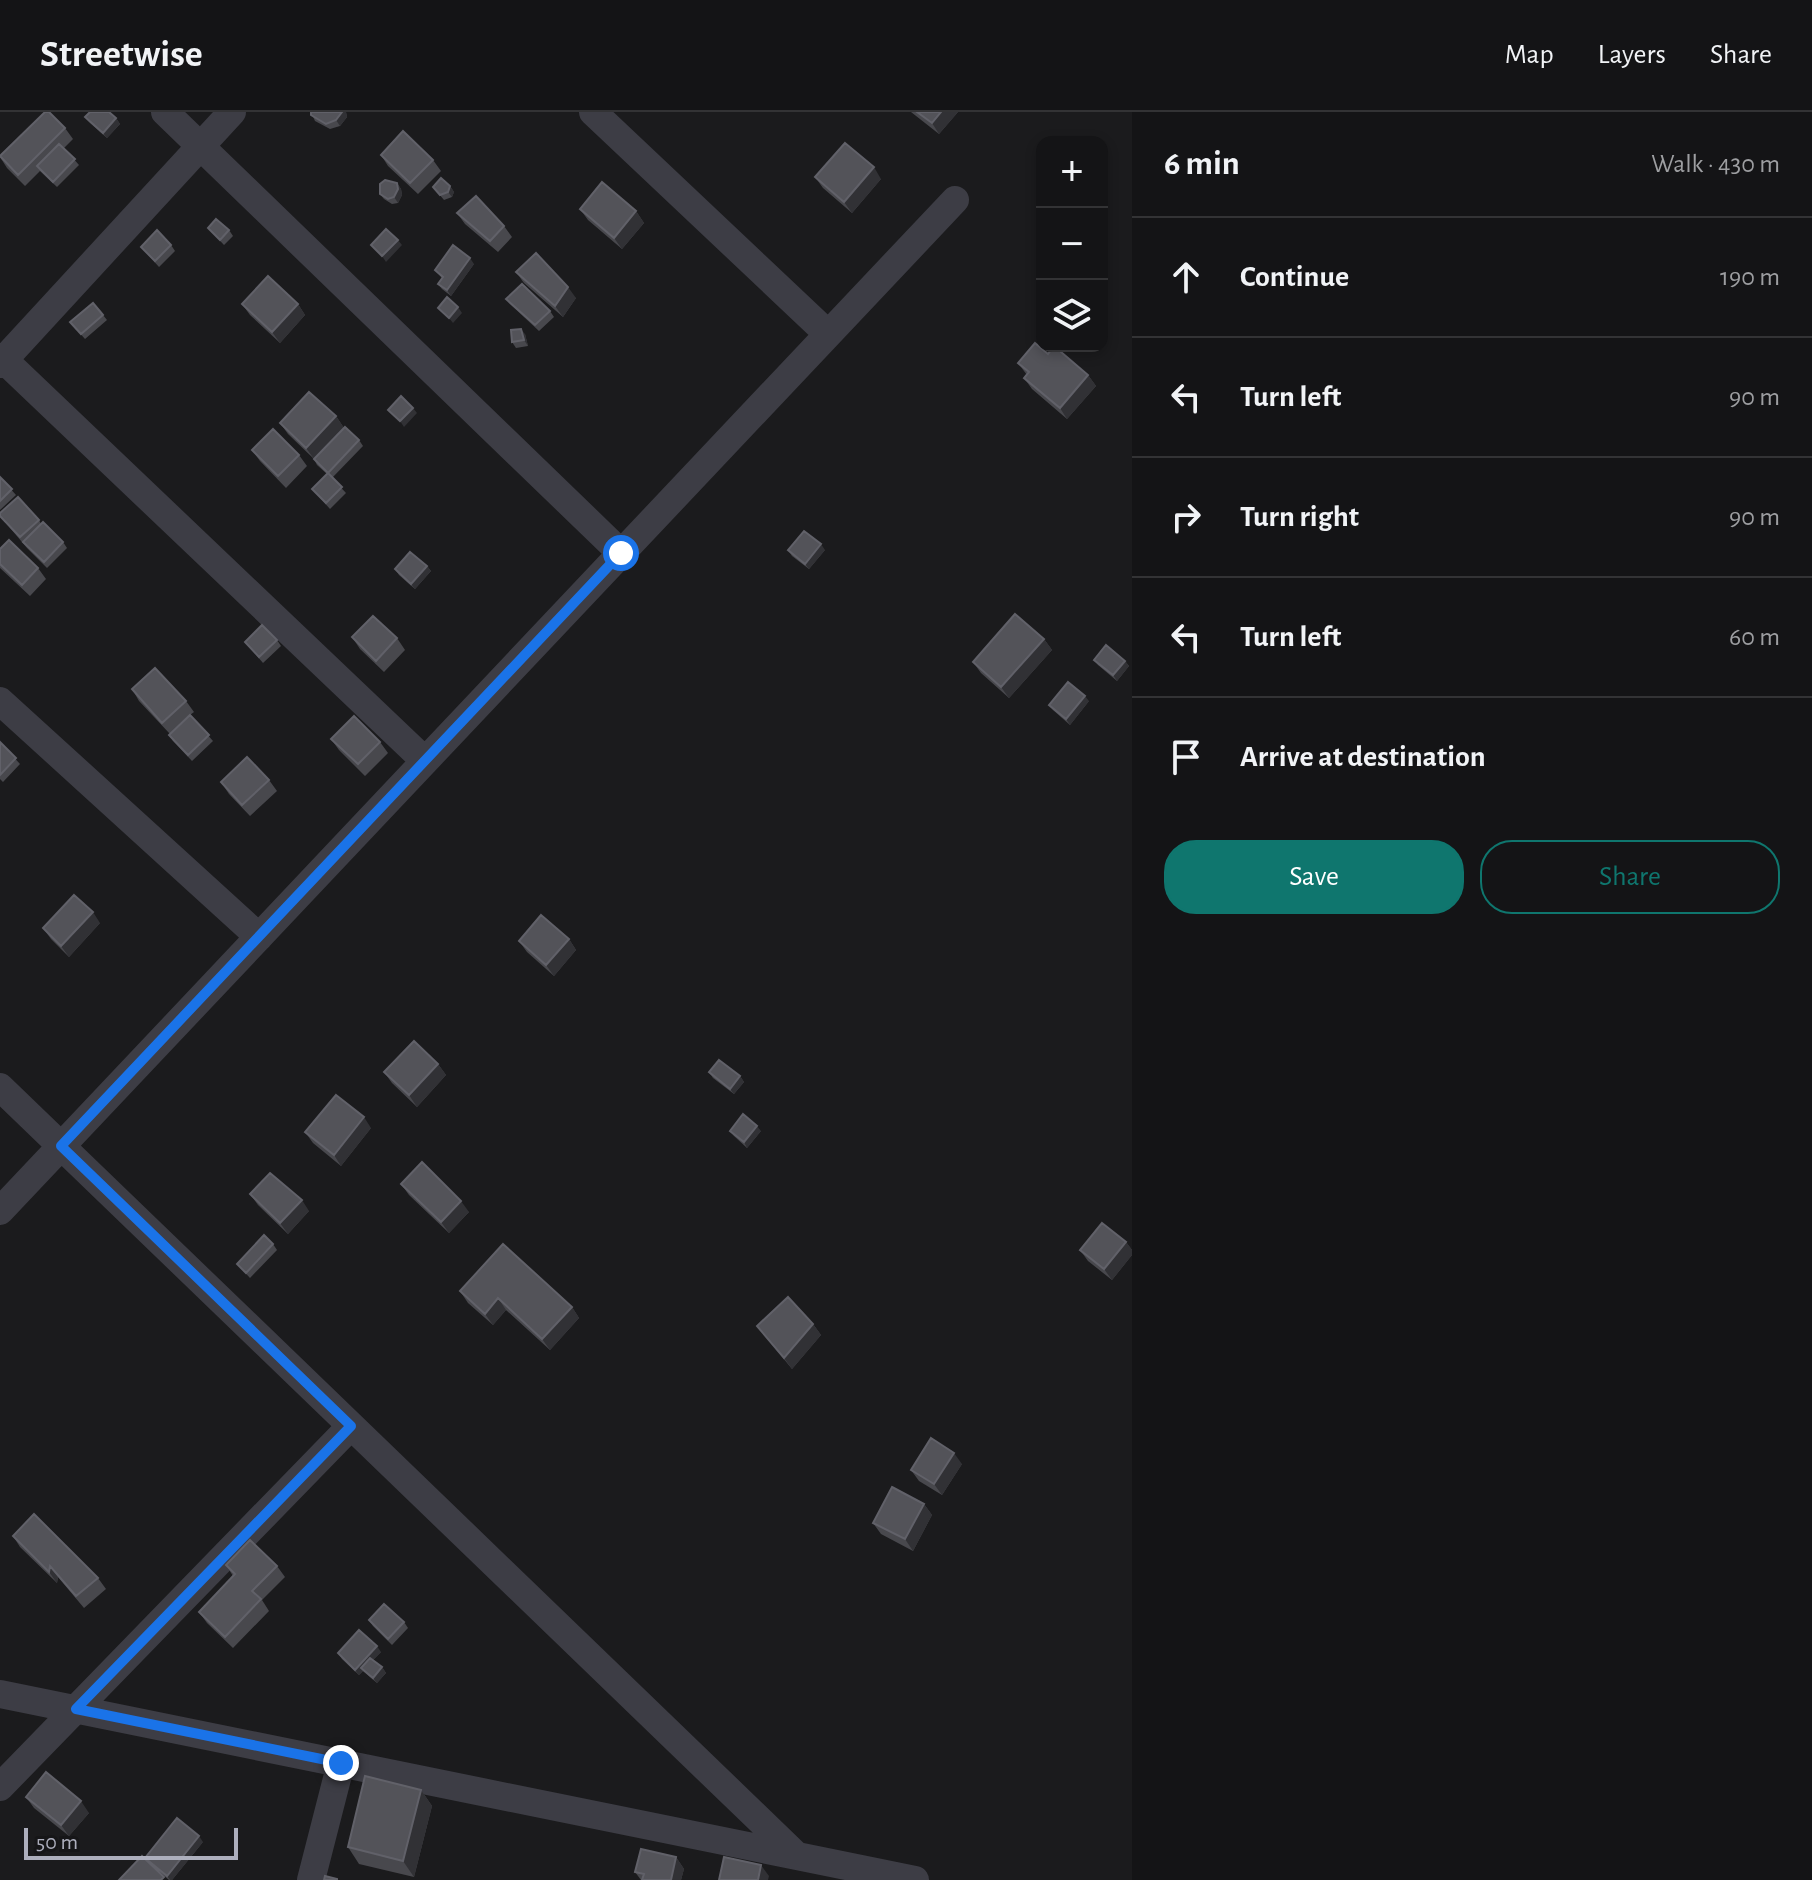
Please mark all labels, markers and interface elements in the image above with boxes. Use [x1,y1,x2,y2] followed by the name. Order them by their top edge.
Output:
[40,36,203,74] text: Streetwise
[1505,41,1554,69] text: Map
[1598,41,1666,69] text: Layers
[1710,41,1772,69] text: Share
[1036,136,1108,352] map controls
[1036,136,1108,208] button: +
[1164,147,1240,181] text: 6 min
[1651,151,1780,177] text: Walk · 430 m
[1036,208,1108,280] button: −
[1164,255,1208,299] icon: ahead
[1240,262,1349,292] text: Continue
[1720,264,1780,290] text: 190 m
[1036,280,1108,352] button: layers
[1164,375,1208,419] icon: left
[1240,382,1341,412] text: Turn left
[1729,384,1780,410] text: 90 m
[1164,495,1208,539] icon: right
[1240,502,1359,532] text: Turn right
[1729,504,1780,530] text: 90 m
[603,535,639,571] route start
[1164,615,1208,659] icon: left
[1240,622,1341,652] text: Turn left
[1729,624,1780,650] text: 60 m
[1164,735,1208,779] icon: arrive
[1240,742,1486,772] text: Arrive at destination
[1164,840,1464,914] button: Save
[1480,840,1780,914] button: Share
[323,1745,359,1781] route end
[24,1824,238,1860] scale bar
[36,1831,78,1853] text: 50 m

